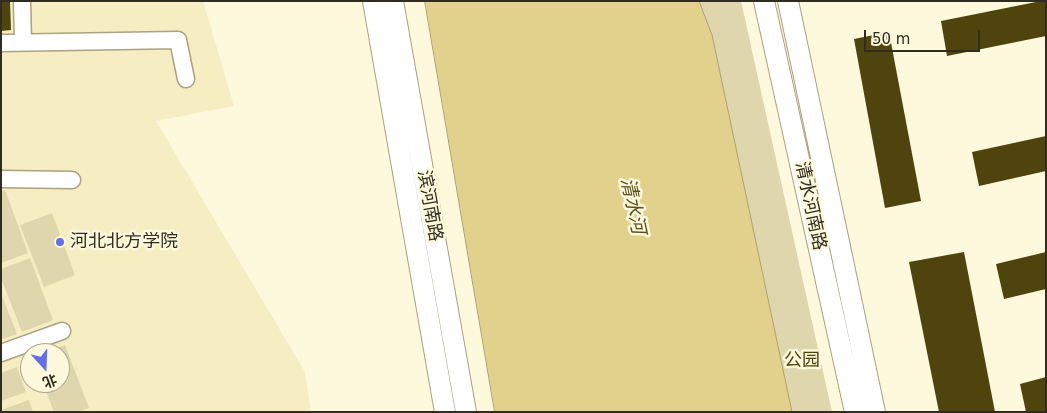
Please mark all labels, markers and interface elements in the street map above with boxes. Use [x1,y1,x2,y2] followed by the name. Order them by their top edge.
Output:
[867,20,983,52] scale bar
[872,30,910,48] text: 50 m
[790,160,830,252] street label: 清水河南路
[412,169,446,243] street label: 滨河南路
[615,176,649,236] water label: 清水河
[70,231,178,253] place label: 河北北方学院
[54,236,66,248] marker: 河北北方学院
[20,343,70,393] north arrow
[784,350,820,372] park label: 公园
[40,371,59,391] text: 北

